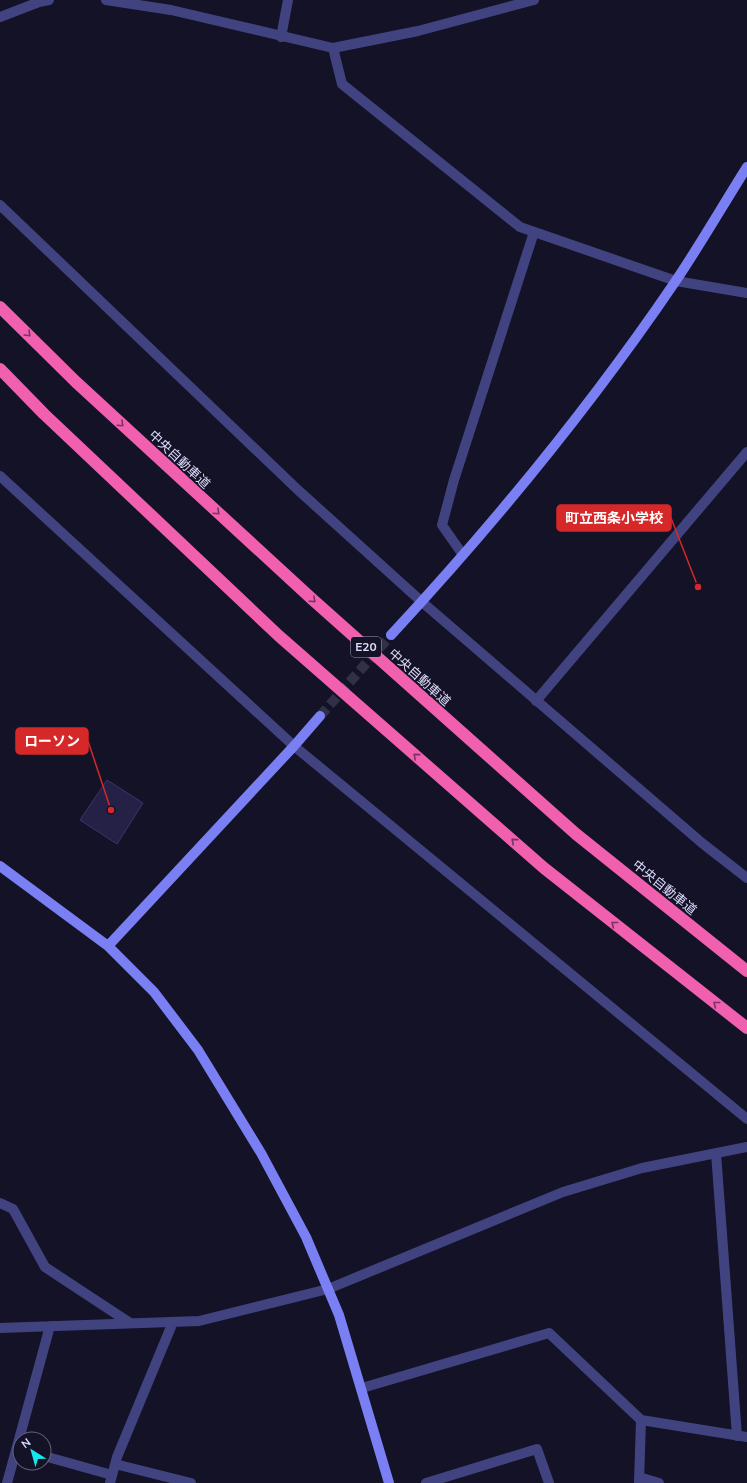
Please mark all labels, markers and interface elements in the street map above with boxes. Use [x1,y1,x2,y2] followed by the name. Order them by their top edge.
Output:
[23,329,31,337] one-way arrow
[116,420,124,427] one-way arrow
[145,427,214,493] street label: 中央自動車道
[557,505,671,531] callout: 町立西条小学校
[212,507,220,515] one-way arrow
[565,509,663,528] text: 町立西条小学校
[308,595,316,603] one-way arrow
[351,637,381,657] road number: E20
[384,645,454,711] street label: 中央自動車道
[16,728,88,754] callout: ローソン
[24,732,80,751] text: ローソン
[413,753,421,760] one-way arrow
[511,839,518,846] one-way arrow
[628,856,700,919] street label: 中央自動車道
[612,921,619,928] one-way arrow
[714,1002,721,1009] one-way arrow
[12,1431,52,1471] north arrow
[18,1435,34,1452] text: N

